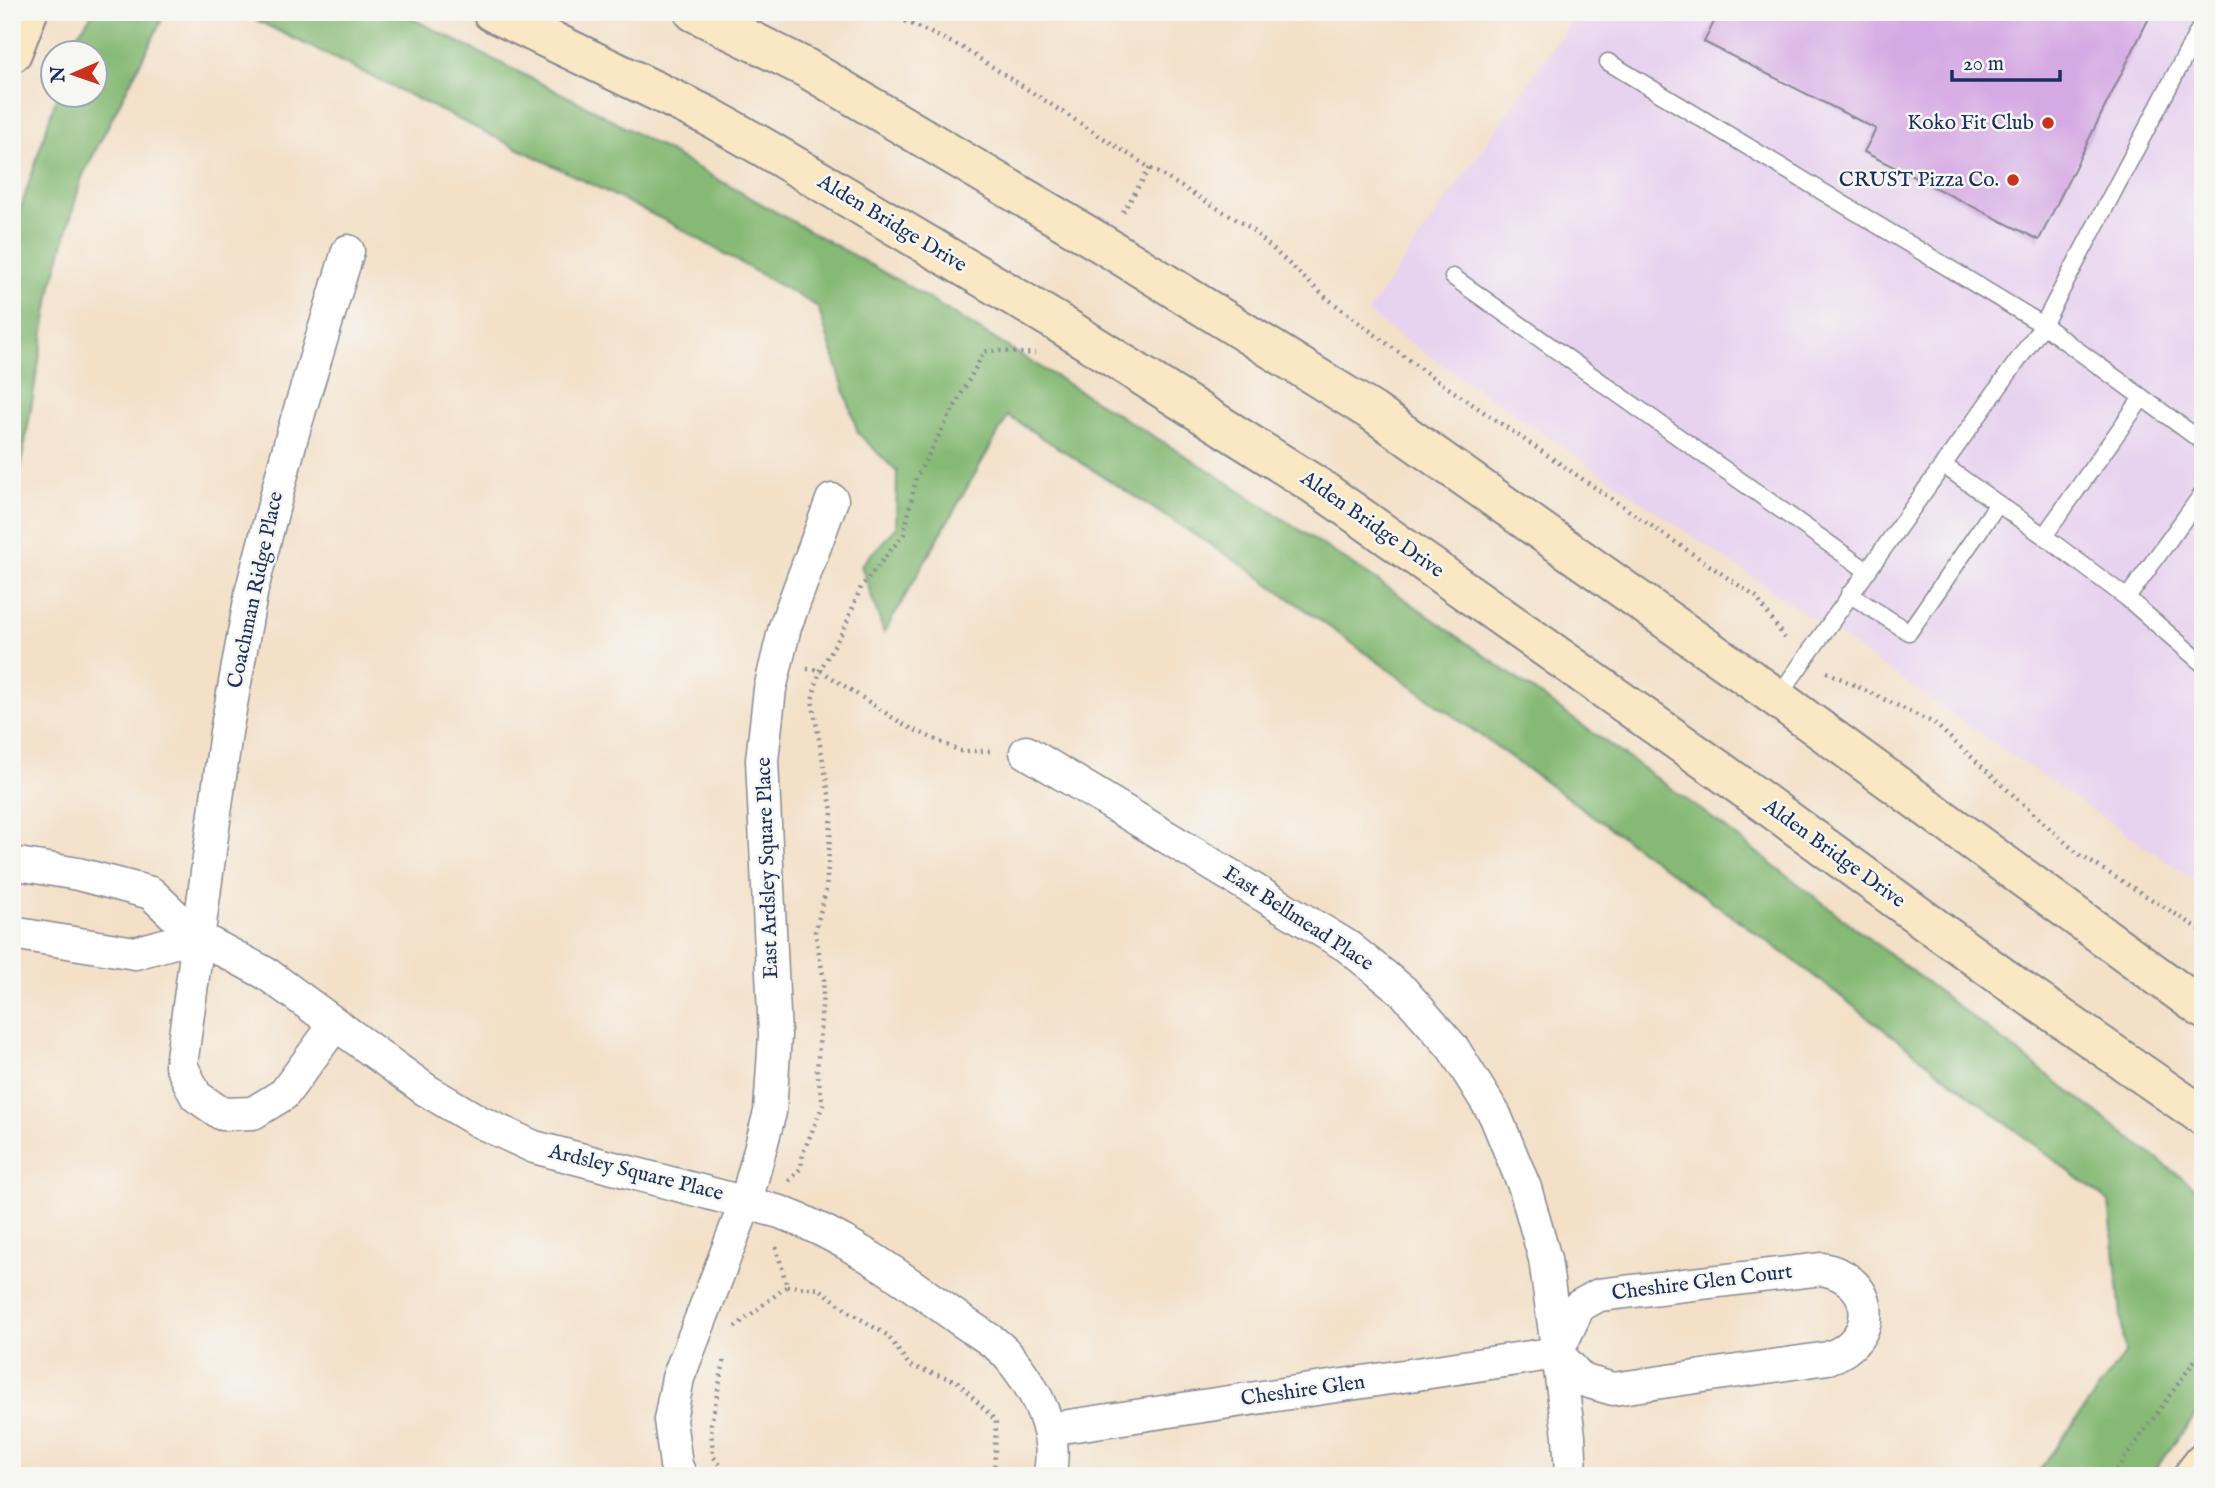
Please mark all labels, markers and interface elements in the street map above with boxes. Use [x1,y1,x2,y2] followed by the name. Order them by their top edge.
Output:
[38,38,108,108] north arrow
[1952,38,2061,82] scale bar
[1963,51,2004,78] text: 20 m
[47,65,71,84] text: N
[1907,110,2034,137] place label: Koko Fit Club
[2040,115,2056,131] marker: Koko Fit Club
[1839,167,1999,194] place label: CRUST Pizza Co.
[812,168,972,279] street label: Alden Bridge Drive
[2005,172,2021,188] marker: CRUST Pizza Co.
[1294,465,1449,585] street label: Alden Bridge Drive
[222,489,290,691] street label: Coachman Ridge Place
[751,756,785,979] street label: East Ardsley Square Place
[1757,793,1911,915] street label: Alden Bridge Drive
[1218,860,1379,978] street label: East Bellmead Place
[545,1138,727,1208] street label: Ardsley Square Place
[1610,1259,1794,1307] street label: Cheshire Glen Court
[1239,1369,1367,1413] street label: Cheshire Glen

